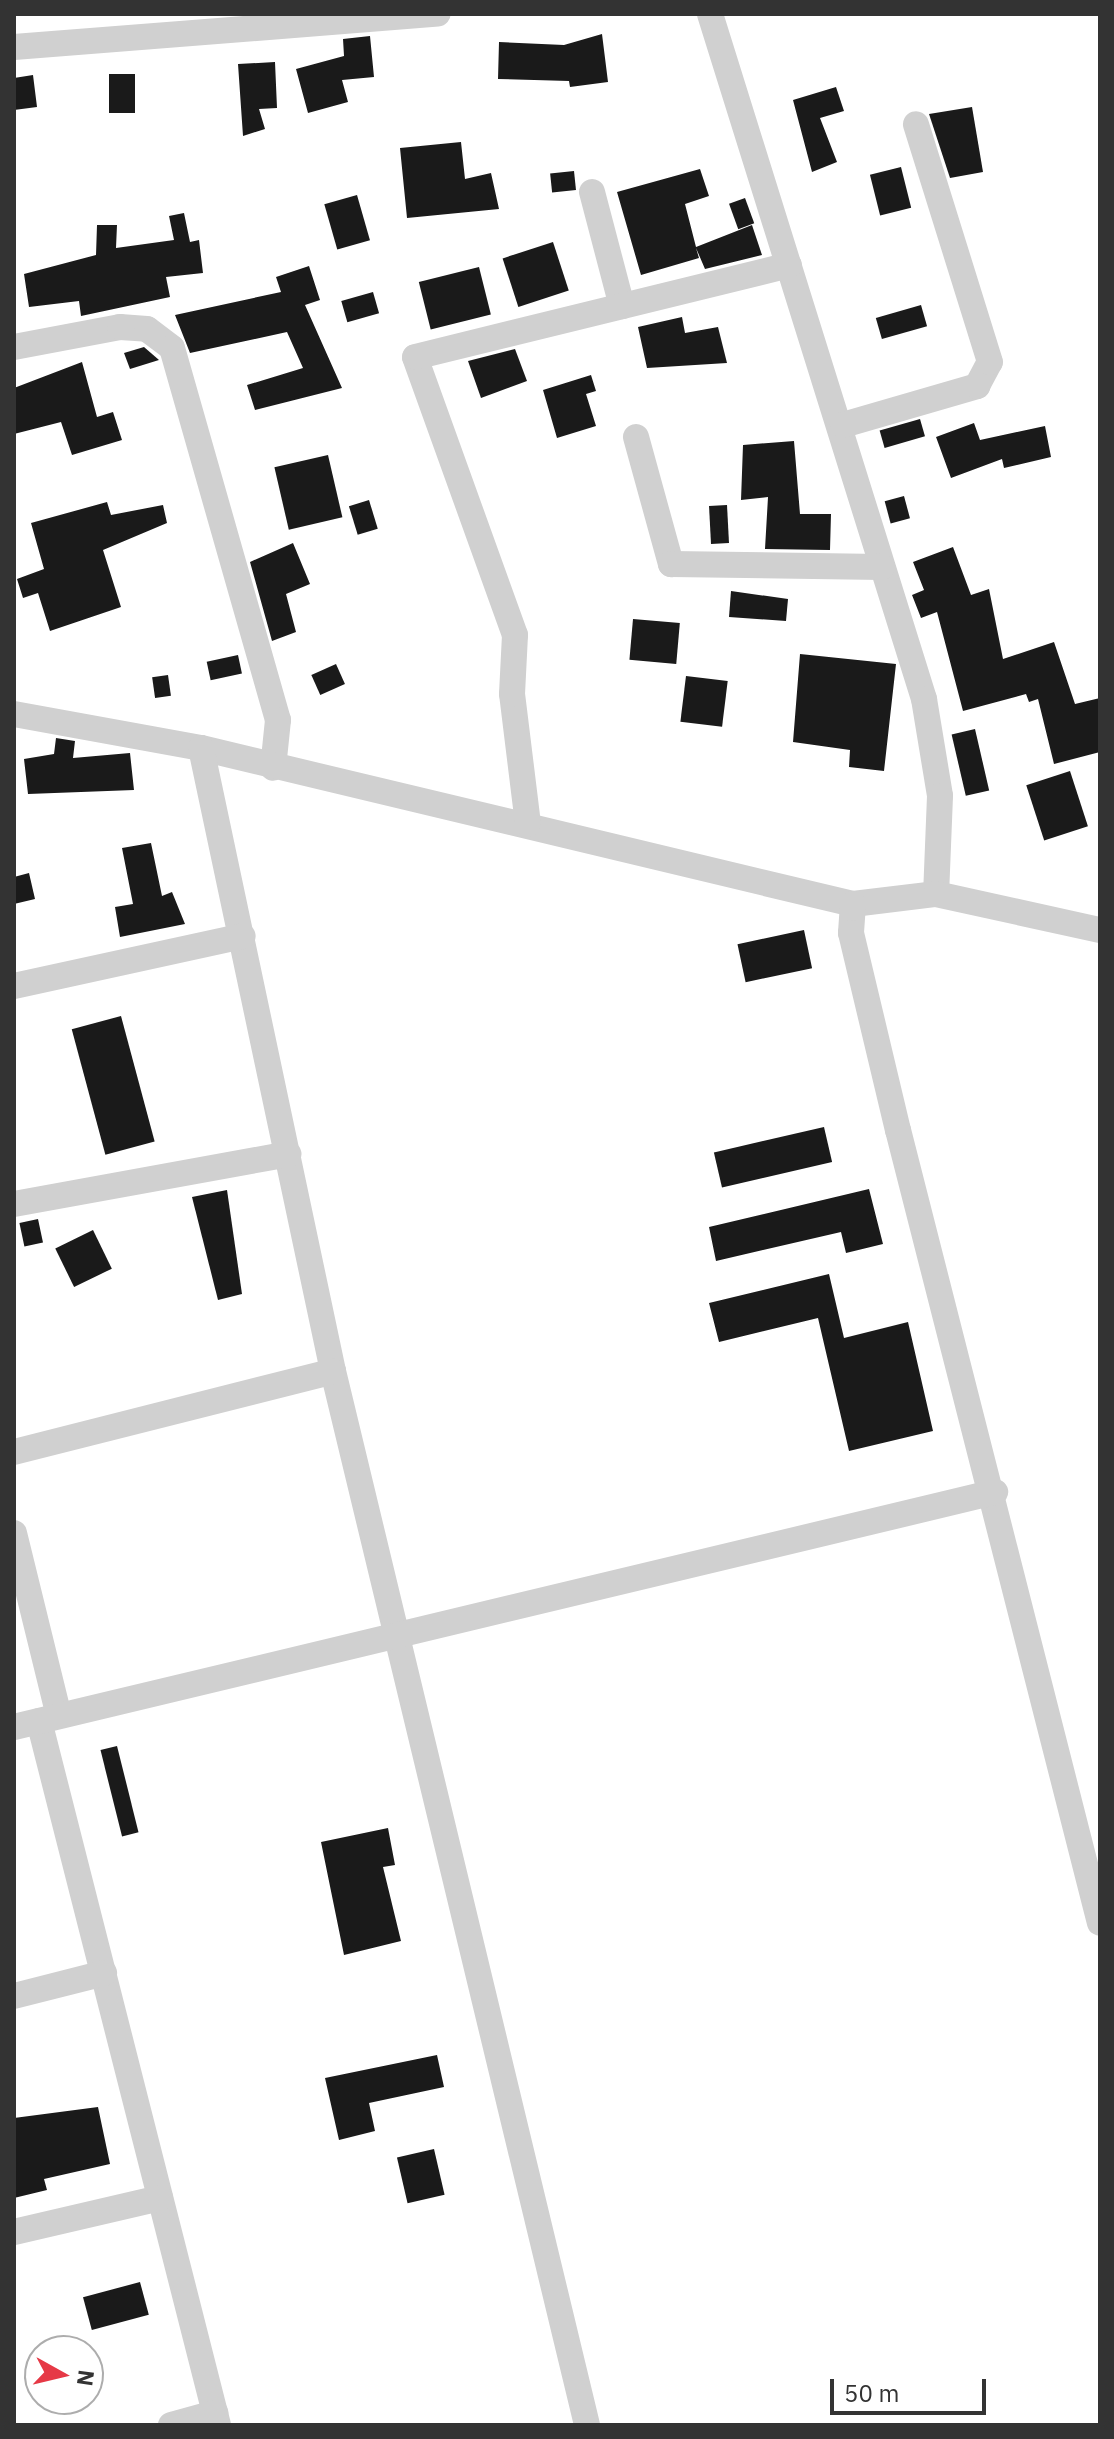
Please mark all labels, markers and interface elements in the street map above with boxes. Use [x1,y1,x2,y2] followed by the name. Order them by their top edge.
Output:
[24,2335,104,2415] north arrow
[834,2363,990,2413] scale bar
[71,2368,102,2388] text: N
[844,2377,899,2409] text: 50 m

